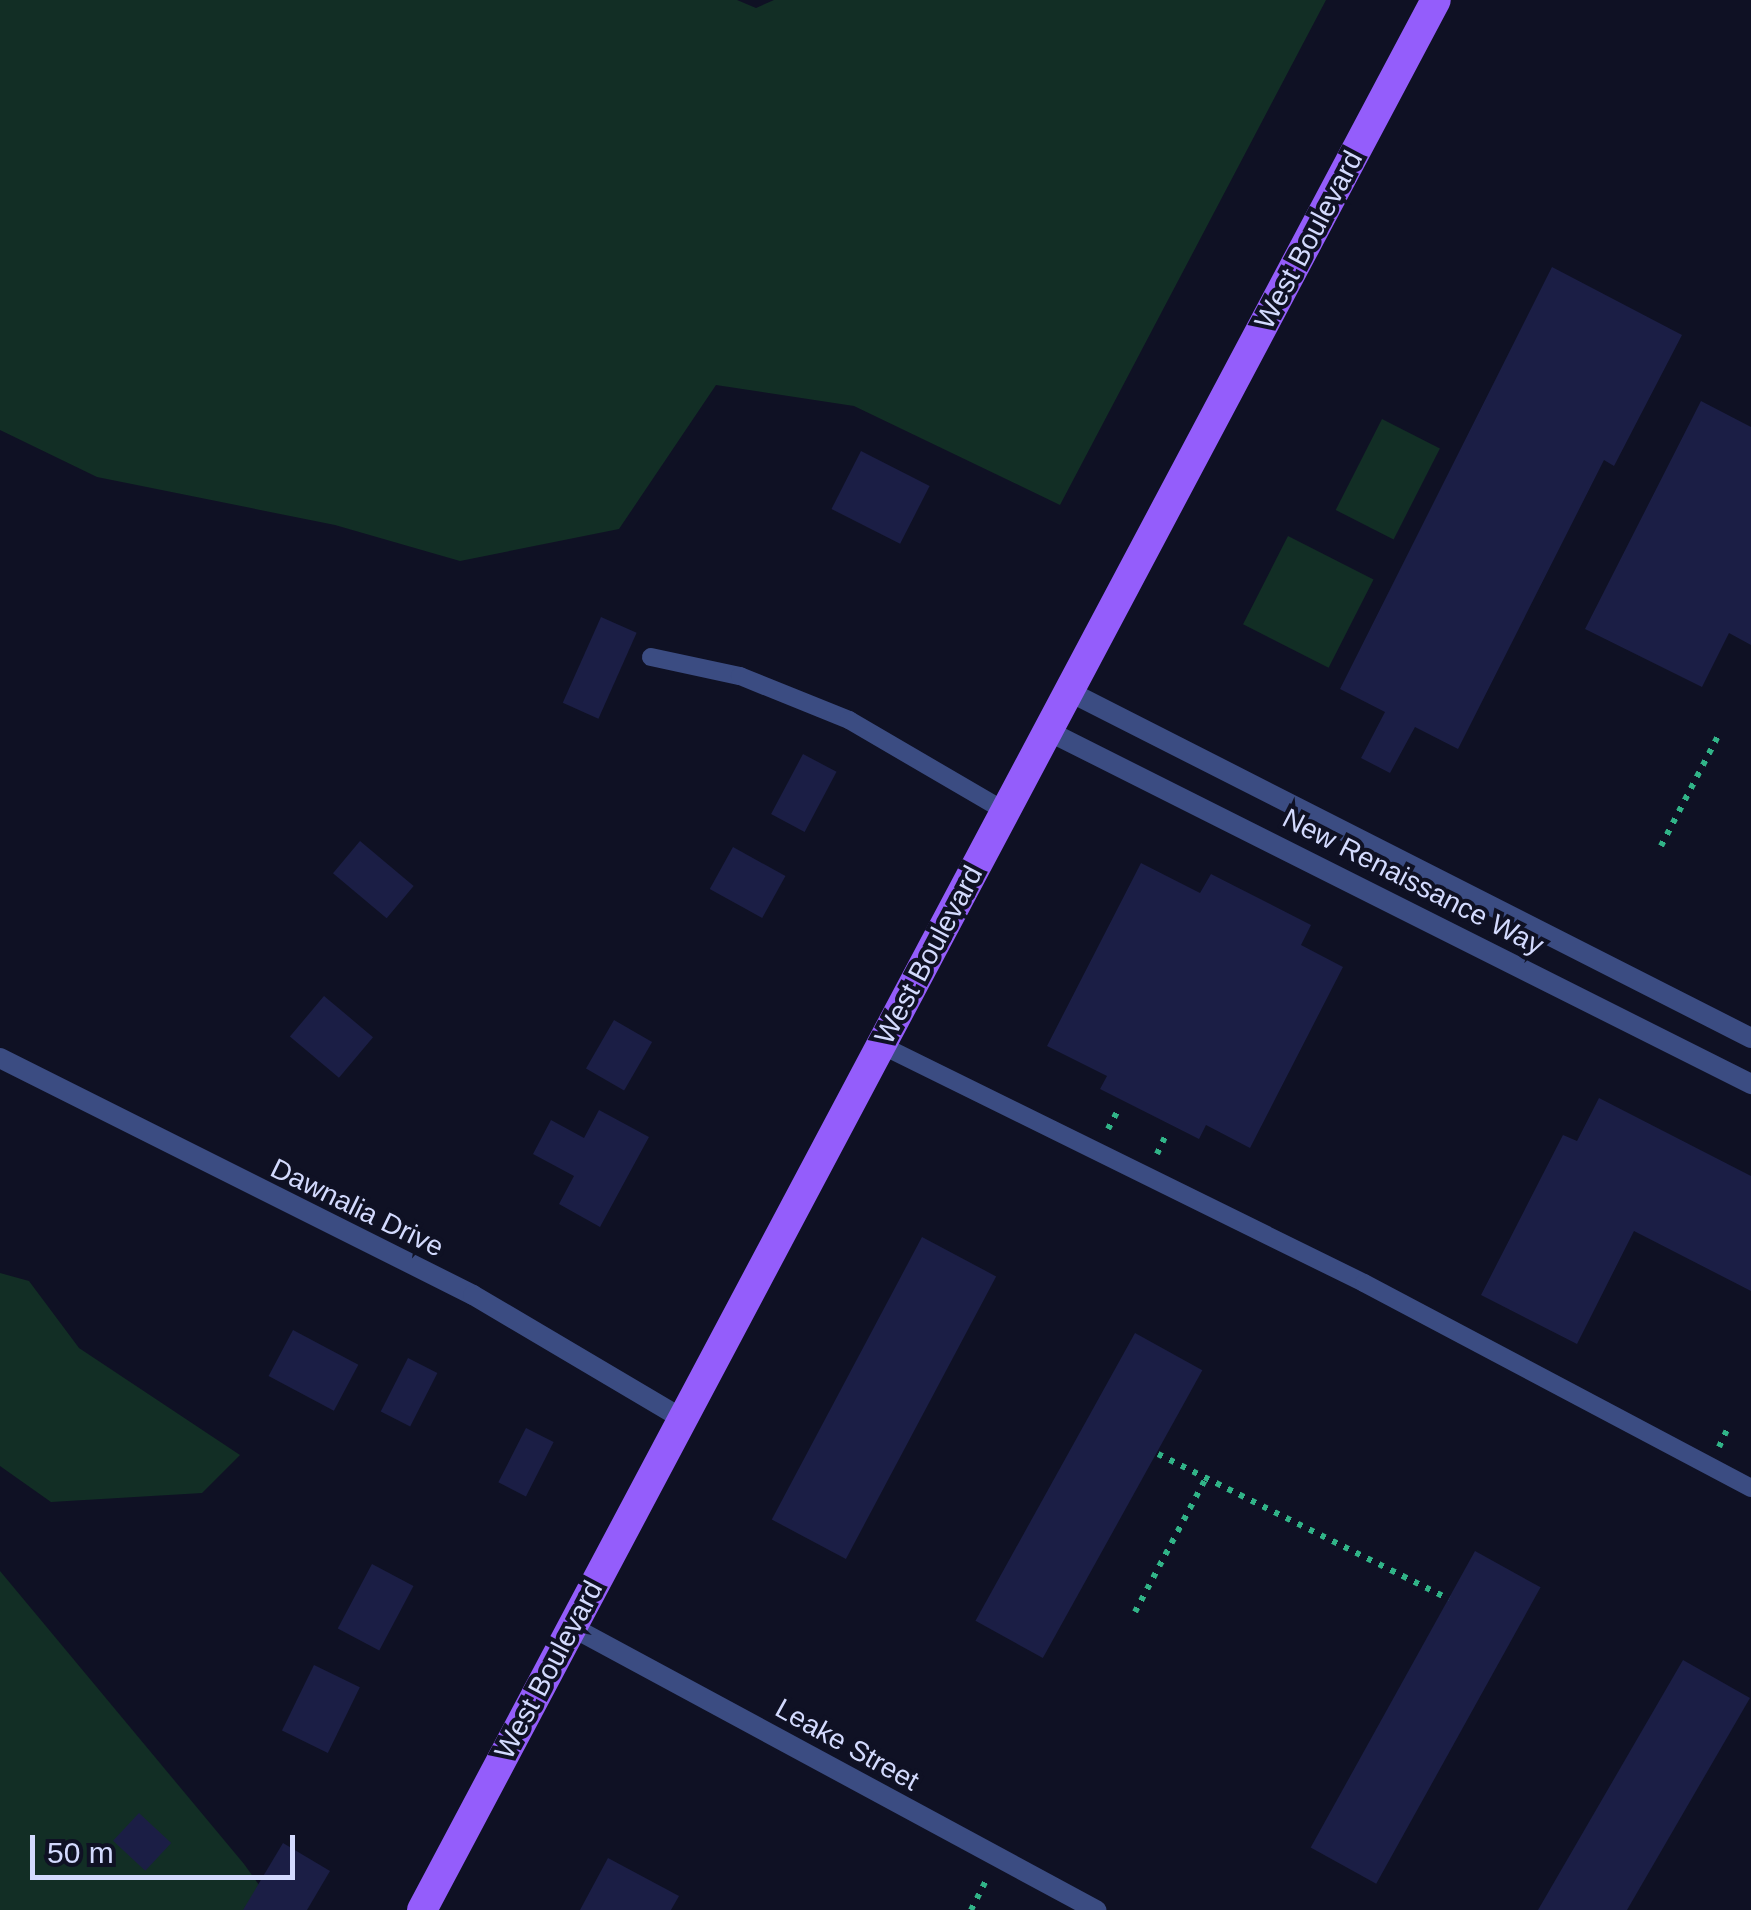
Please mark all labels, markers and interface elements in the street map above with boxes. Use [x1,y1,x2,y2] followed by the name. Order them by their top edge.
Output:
[1248,145,1370,335] street label: West Boulevard
[1277,802,1549,962] street label: New Renaissance Way
[868,860,990,1050] street label: West Boulevard
[265,1152,449,1264] street label: Dawnalia Drive
[488,1575,610,1765] street label: West Boulevard
[769,1692,925,1798] street label: Leake Street
[35,1815,300,1877] scale bar
[47,1836,114,1869] text: 50 m

